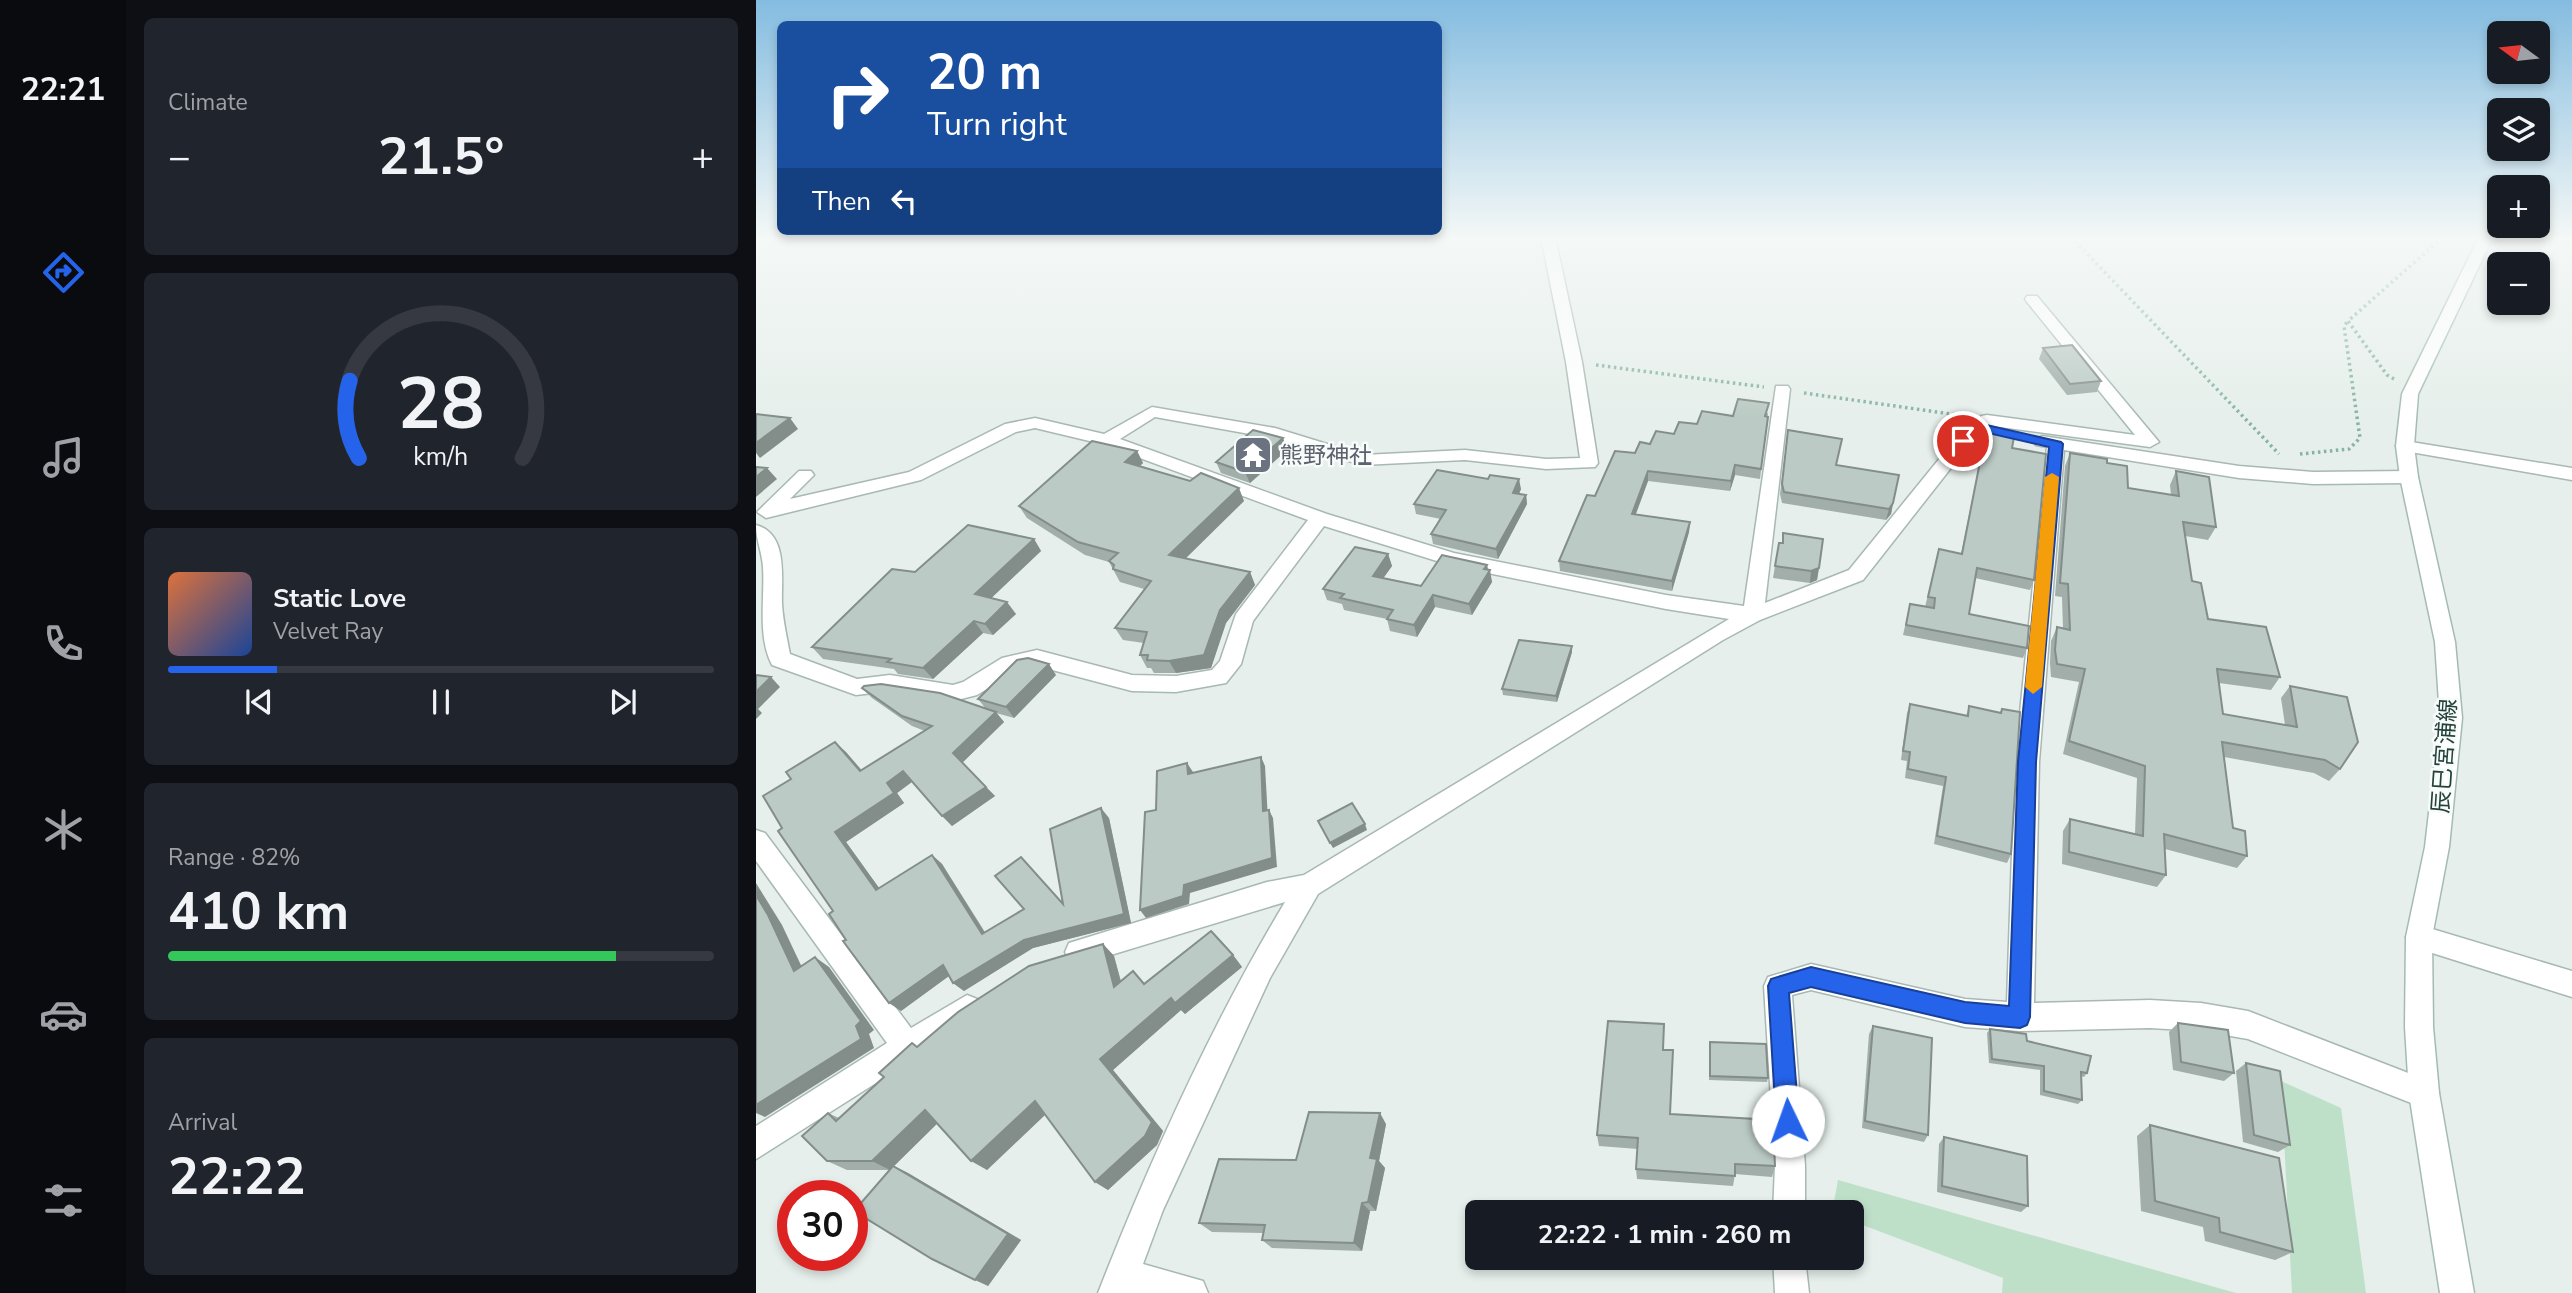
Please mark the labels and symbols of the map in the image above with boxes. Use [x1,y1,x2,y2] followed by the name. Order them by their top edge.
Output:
[2487,21,2550,84] north arrow
[1933,411,1993,471] pin
[1232,434,1274,476] temple icon: 熊野神社
[1280,440,1372,471] place label: 熊野神社
[2425,698,2464,814] street label: 辰巳宮浦線
[1751,1084,1825,1158] position arrow
[777,1180,868,1271] speed limit sign: 30

